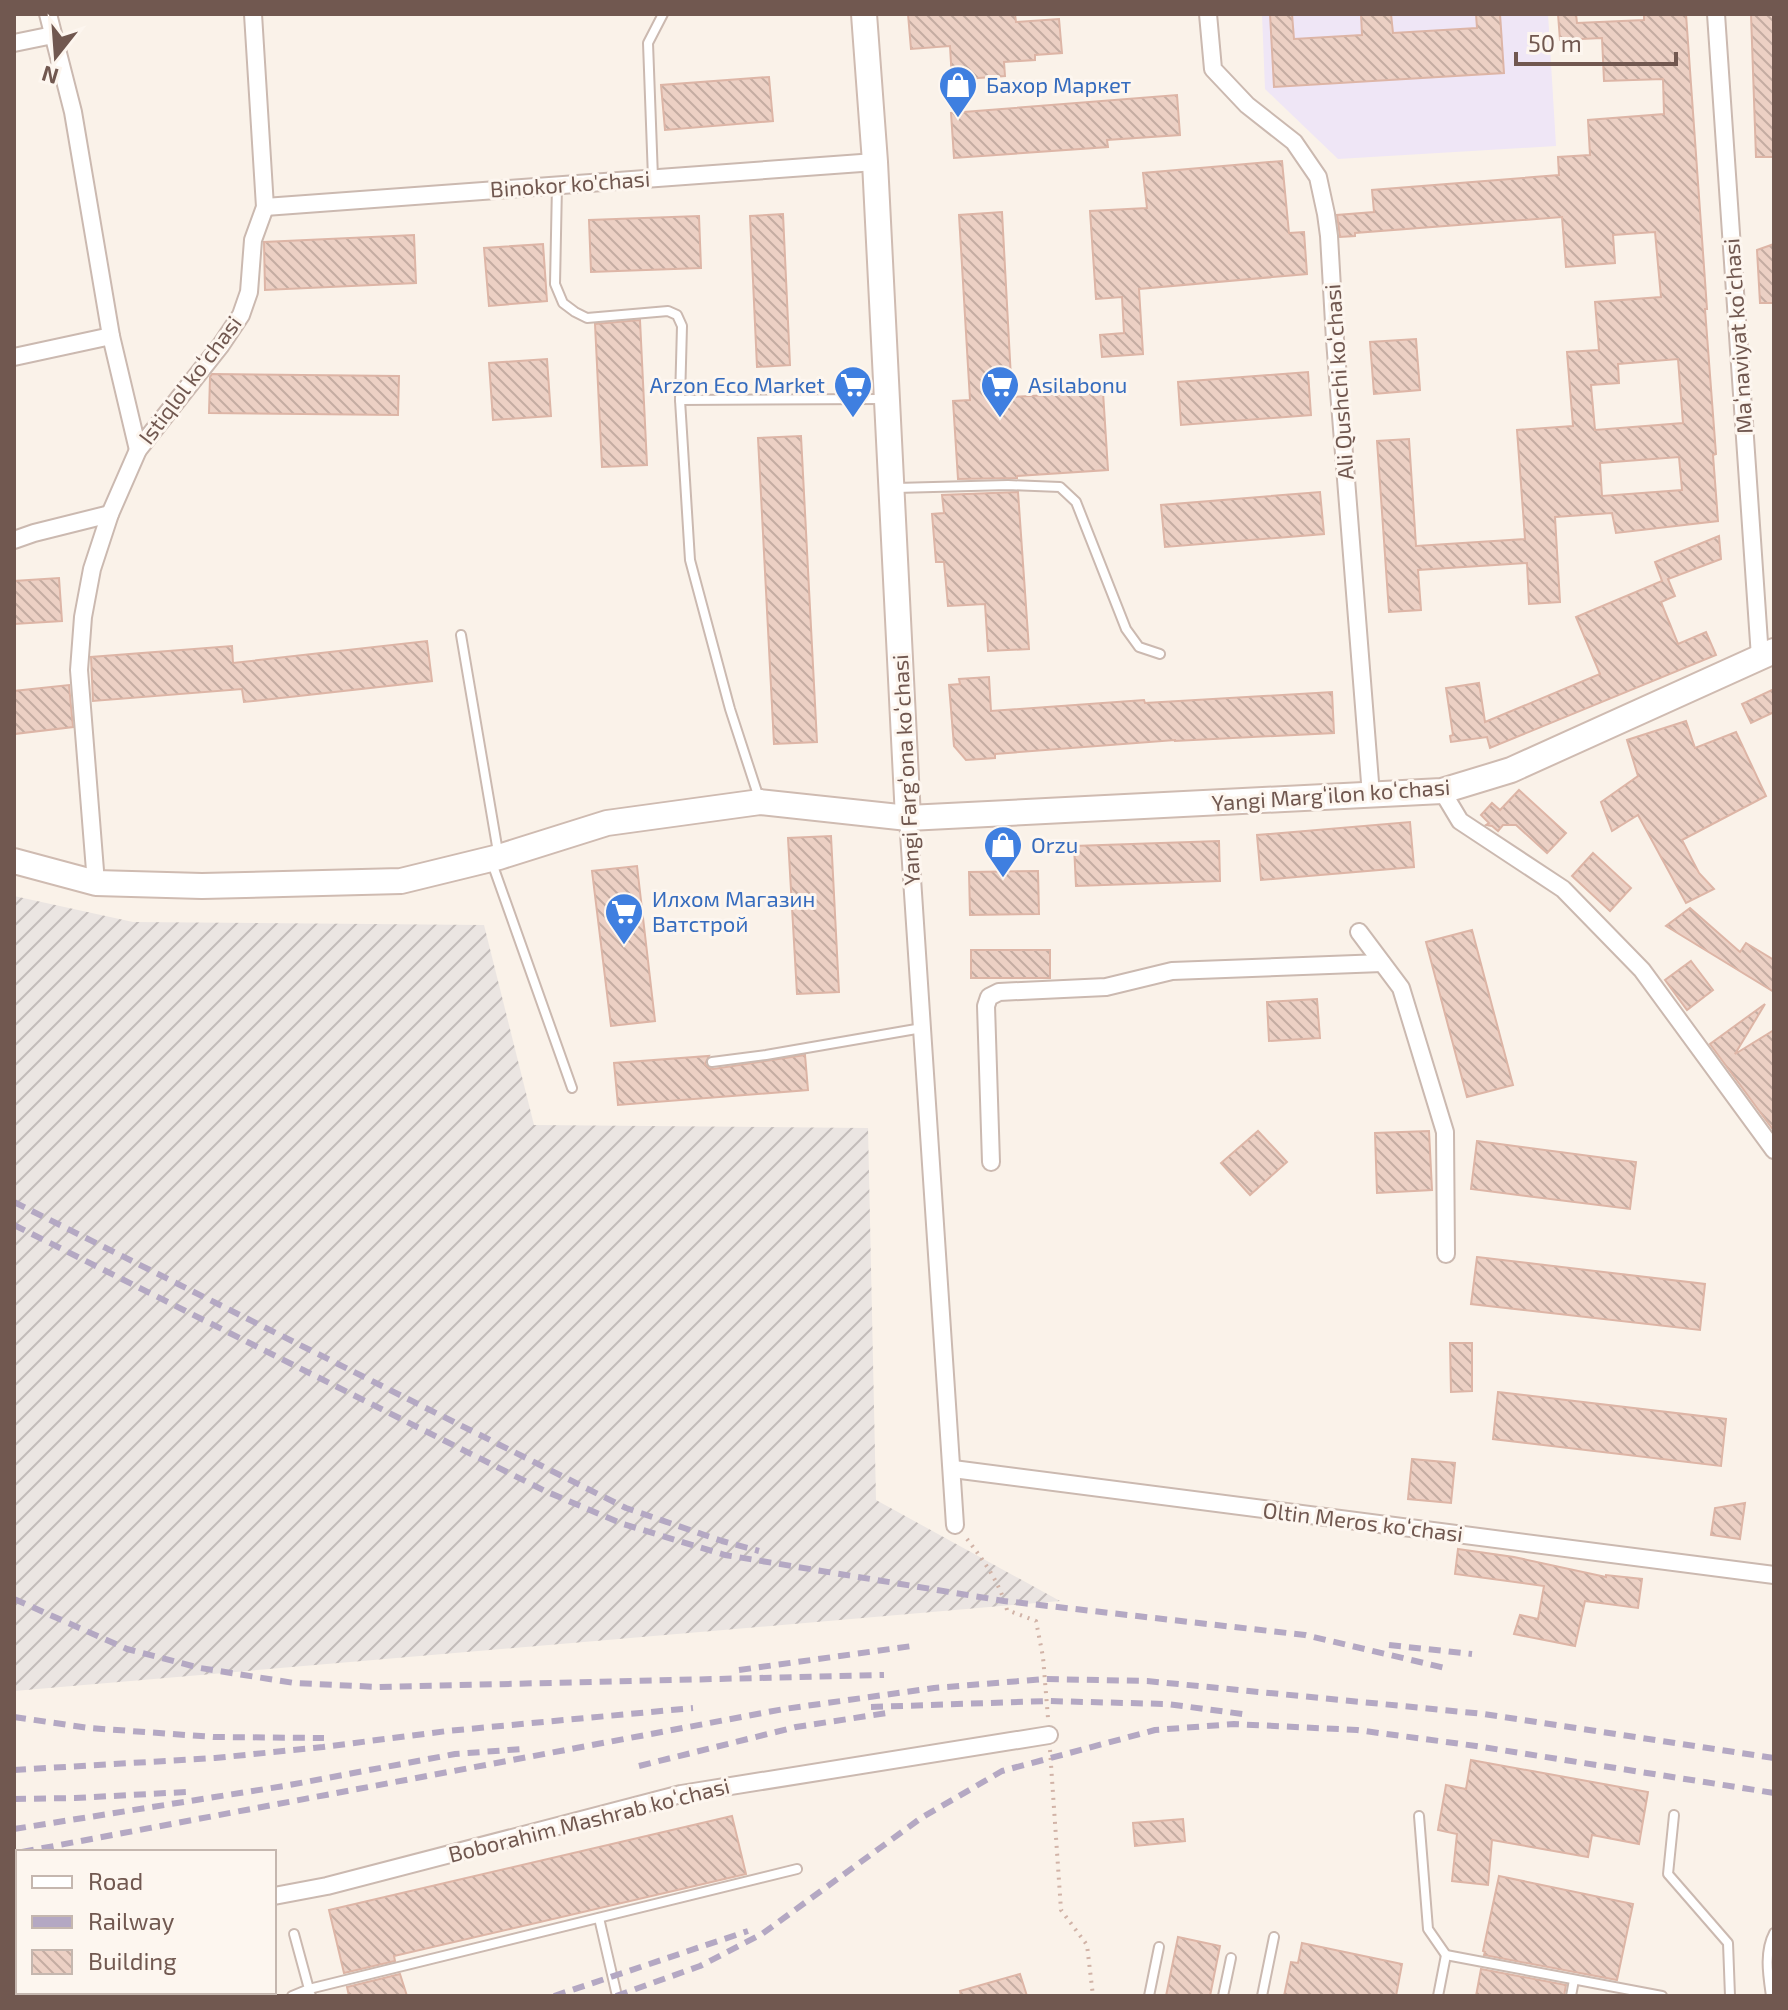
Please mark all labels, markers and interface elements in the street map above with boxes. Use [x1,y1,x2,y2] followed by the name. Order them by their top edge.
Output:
[16,16,96,96] north arrow
[1516,16,1676,66] scale bar
[1528,28,1582,57] text: 50 m
[38,61,61,91] text: N
[937,64,979,119] shop icon: Бахор Маркет
[986,71,1131,97] place label: Бахор Маркет
[489,164,651,202] street label: Binokor ko'chasi
[1717,237,1757,435] street label: Maʻnaviyat koʻchasi
[1318,283,1359,481] street label: Ali Qushchi koʻchasi
[133,310,246,449] street label: Istiqlol koʻchasi
[832,364,874,419] supermarket icon: Arzon Eco Market
[979,364,1021,419] supermarket icon: Asilabonu
[650,371,825,397] place label: Arzon Eco Market
[1028,371,1127,397] place label: Asilabonu
[886,654,924,886] street label: Yangi Fargʻona koʻchasi
[1211,773,1451,815] street label: Yangi Margʻilon koʻchasi
[982,824,1024,879] shop icon: Orzu
[1031,831,1078,857] place label: Orzu
[652,885,815,936] place label: Илхом Магазин Ватстрой
[603,891,645,946] supermarket icon: Илхом Магазин Ватстрой
[1262,1496,1465,1546] street label: Oltin Meros koʻchasi
[446,1771,732,1867] street label: Boborahim Mashrab koʻchasi
[16,1850,276,1994] legend
[88,1866,143,1895] text: Road
[88,1906,175,1935] text: Railway
[88,1946,177,1975] text: Building

